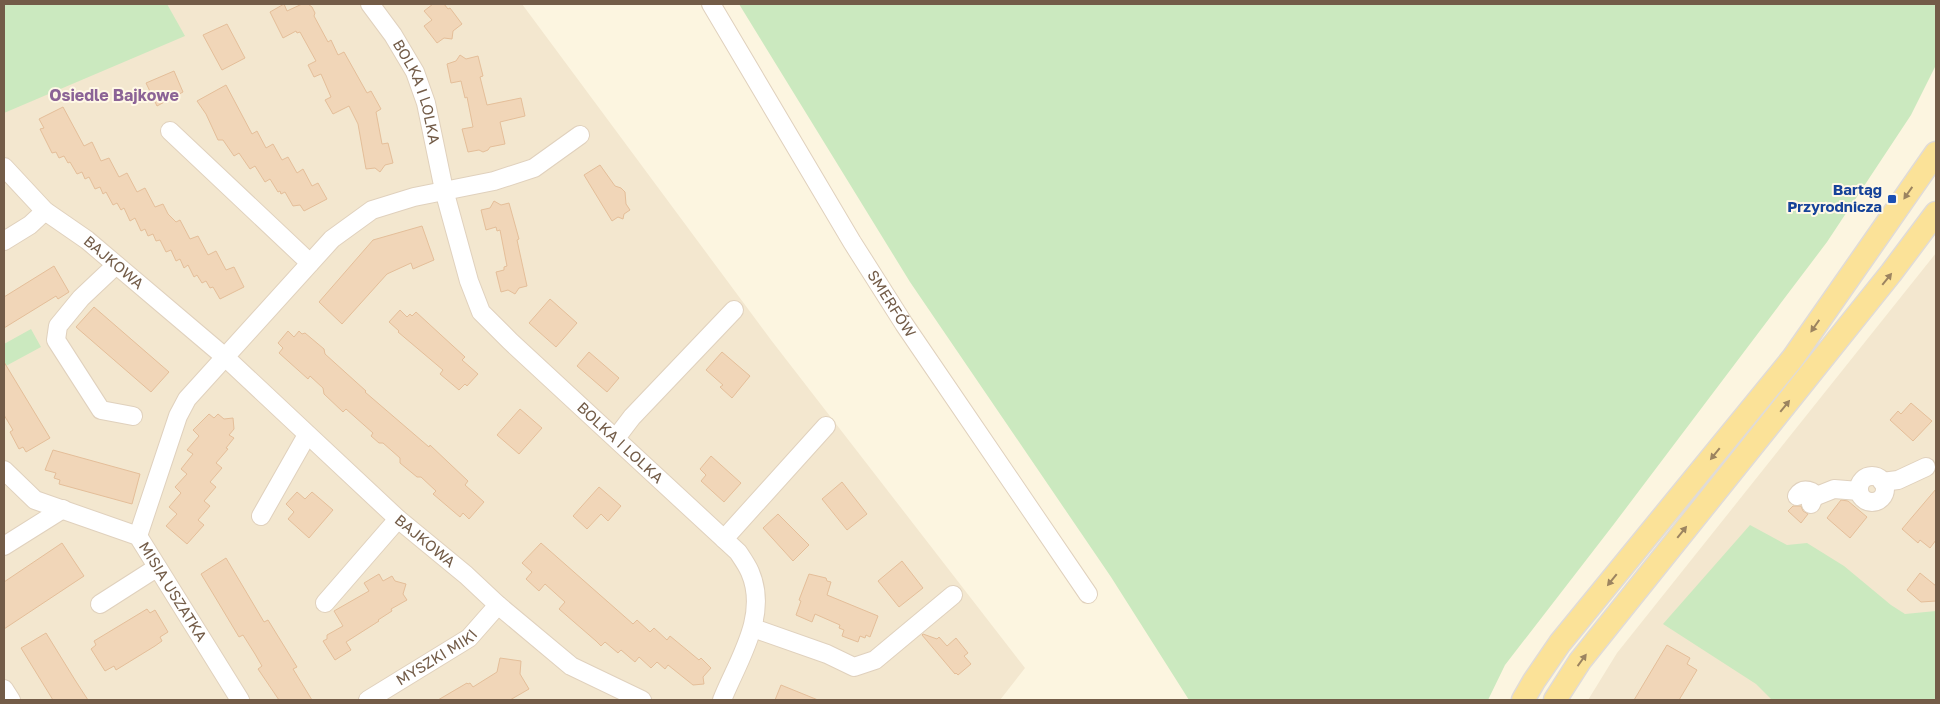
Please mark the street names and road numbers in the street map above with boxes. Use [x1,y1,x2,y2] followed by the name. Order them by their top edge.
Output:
[390,36,444,146] street label: BOLKA I LOLKA
[81,231,148,292] street label: BAJKOWA
[864,266,920,340] street label: SMERFÓW
[574,398,668,486] street label: BOLKA I LOLKA
[392,510,459,571] street label: BAJKOWA
[136,538,211,644] street label: MISIA USZATKA
[392,625,481,689] street label: MYSZKI MIKI

